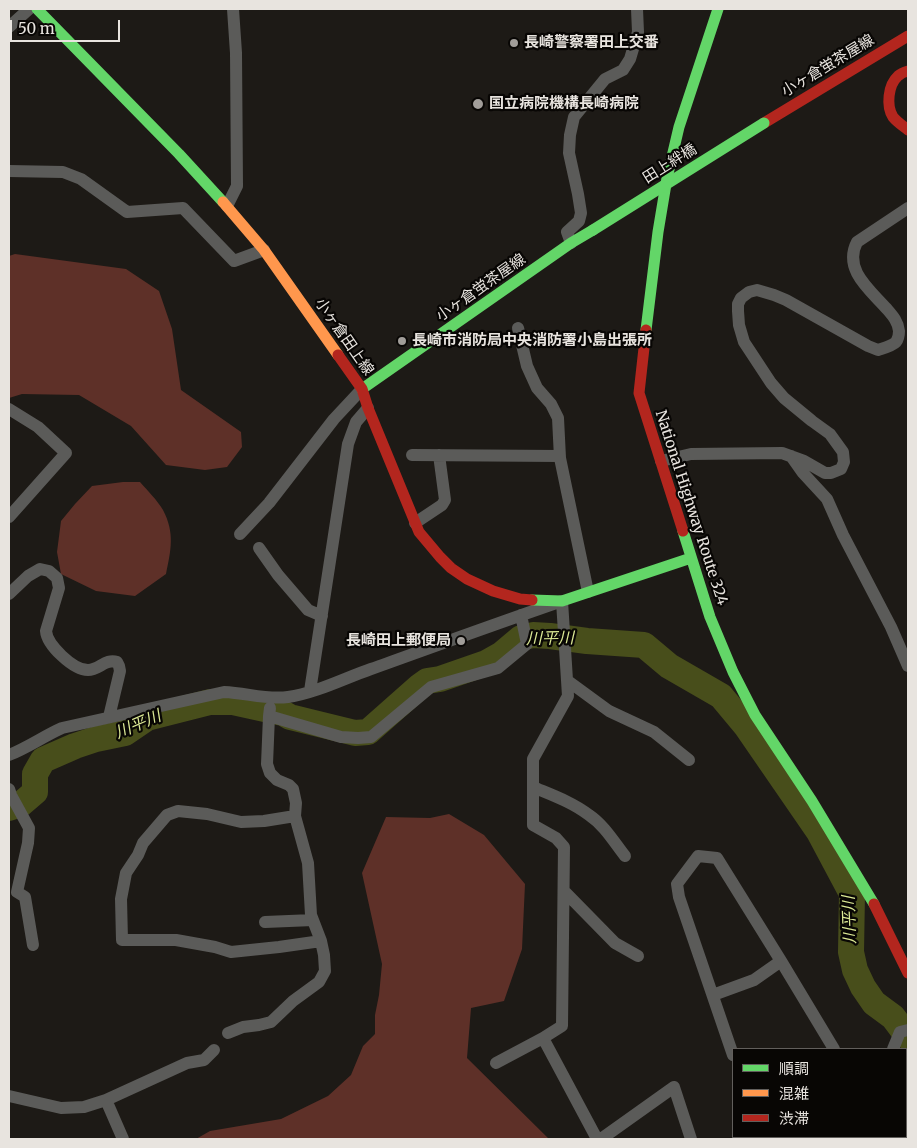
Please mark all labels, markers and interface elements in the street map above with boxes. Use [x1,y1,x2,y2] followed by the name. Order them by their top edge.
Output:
[12,10,122,42] scale bar
[18,19,55,38] text: 50 m
[778,31,878,101] street label: 小ヶ倉蛍茶屋線
[524,34,659,52] place label: 長崎警察署田上交番
[508,37,520,49] marker: 長崎警察署田上交番
[489,95,639,113] place label: 国立病院機構長崎病院
[471,97,485,111] marker: 国立病院機構長崎病院
[640,140,700,188] street label: 田上絆橋
[433,251,529,325] street label: 小ヶ倉蛍茶屋線
[311,295,377,379] street label: 小ヶ倉田上線
[412,332,652,350] place label: 長崎市消防局中央消防署小島出張所
[396,335,408,347] marker: 長崎市消防局中央消防署小島出張所
[651,408,731,608] street label: National Highway Route 324
[526,629,574,649] water label: 川平川
[346,632,451,650] place label: 長崎田上郵便局
[455,635,467,647] marker: 長崎田上郵便局
[112,707,164,743] water label: 川平川
[840,896,860,944] water label: 川平川
[732,1048,907,1138] legend
[779,1059,809,1078] text: 順調
[779,1084,809,1103] text: 混雑
[779,1109,809,1128] text: 渋滞

